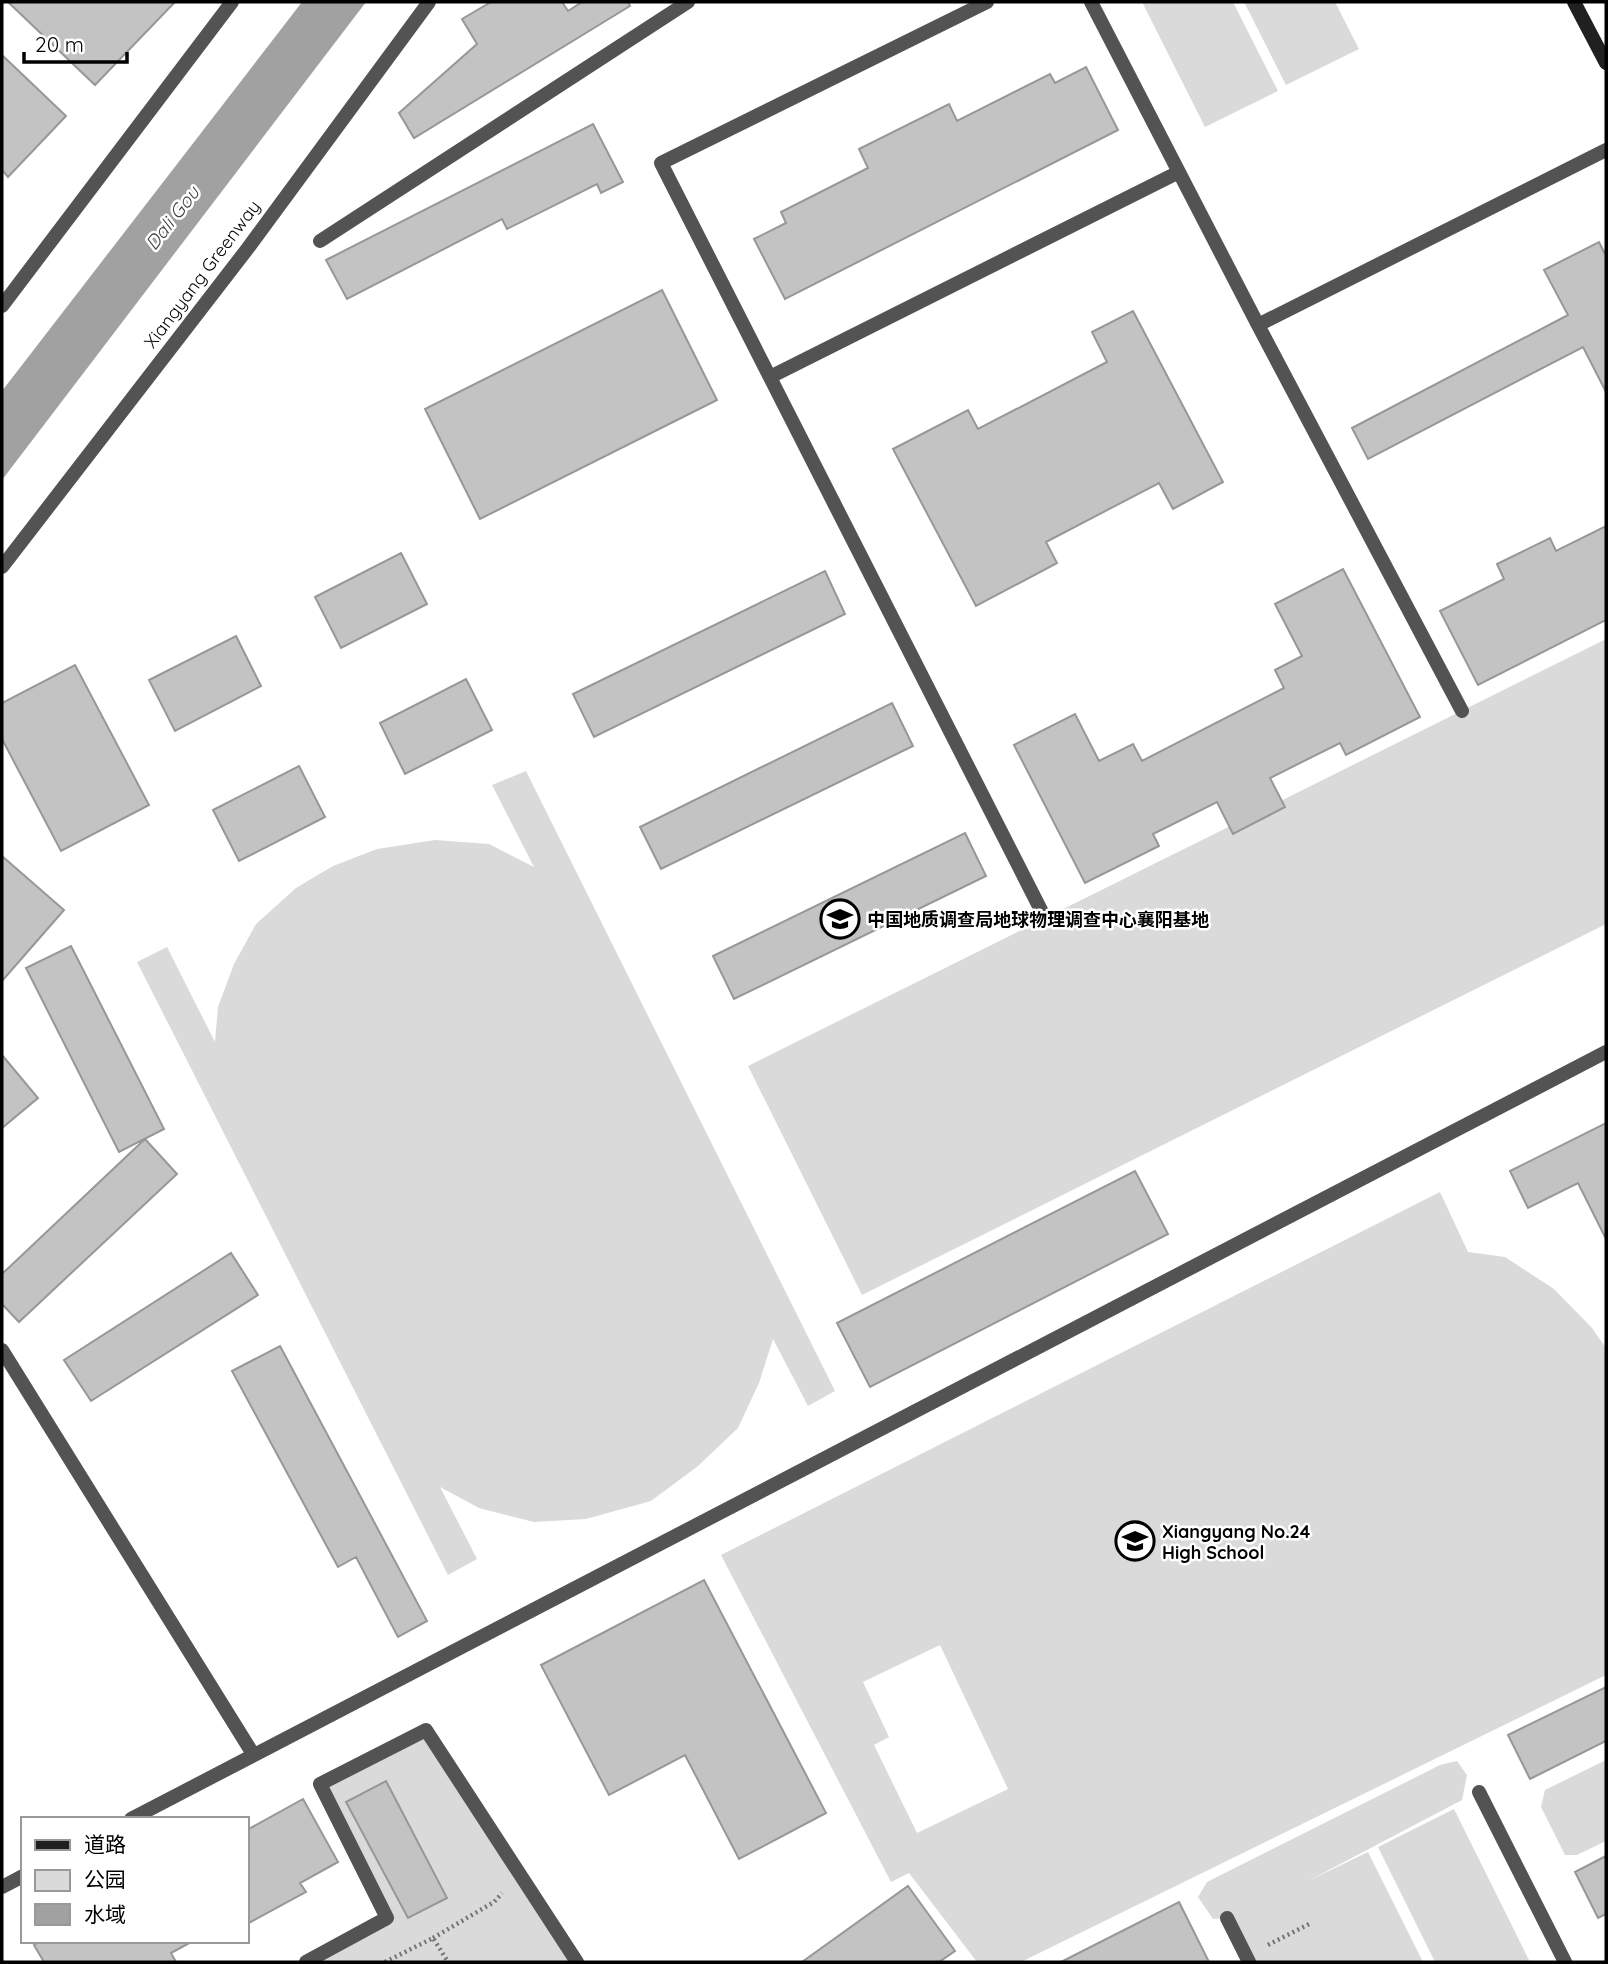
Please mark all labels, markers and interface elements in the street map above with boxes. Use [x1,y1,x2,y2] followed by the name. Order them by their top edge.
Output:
[24,21,128,65] scale bar
[35,31,84,57] text: 20 m
[140,180,205,255] water label: Dali Gou
[139,195,265,353] street label: Xiangyang Greenway
[819,898,861,940] school or university icon: 中国地质调查局地球物理调查中心襄阳基地
[867,908,1209,931] place label: 中国地质调查局地球物理调查中心襄阳基地
[1114,1520,1156,1562] school or university icon: Xiangyang No.24 High School
[1162,1520,1311,1564] place label: Xiangyang No.24 High School
[21,1817,248,1943] legend
[84,1831,126,1857] text: 道路
[84,1866,126,1892] text: 公园
[84,1901,126,1927] text: 水域

